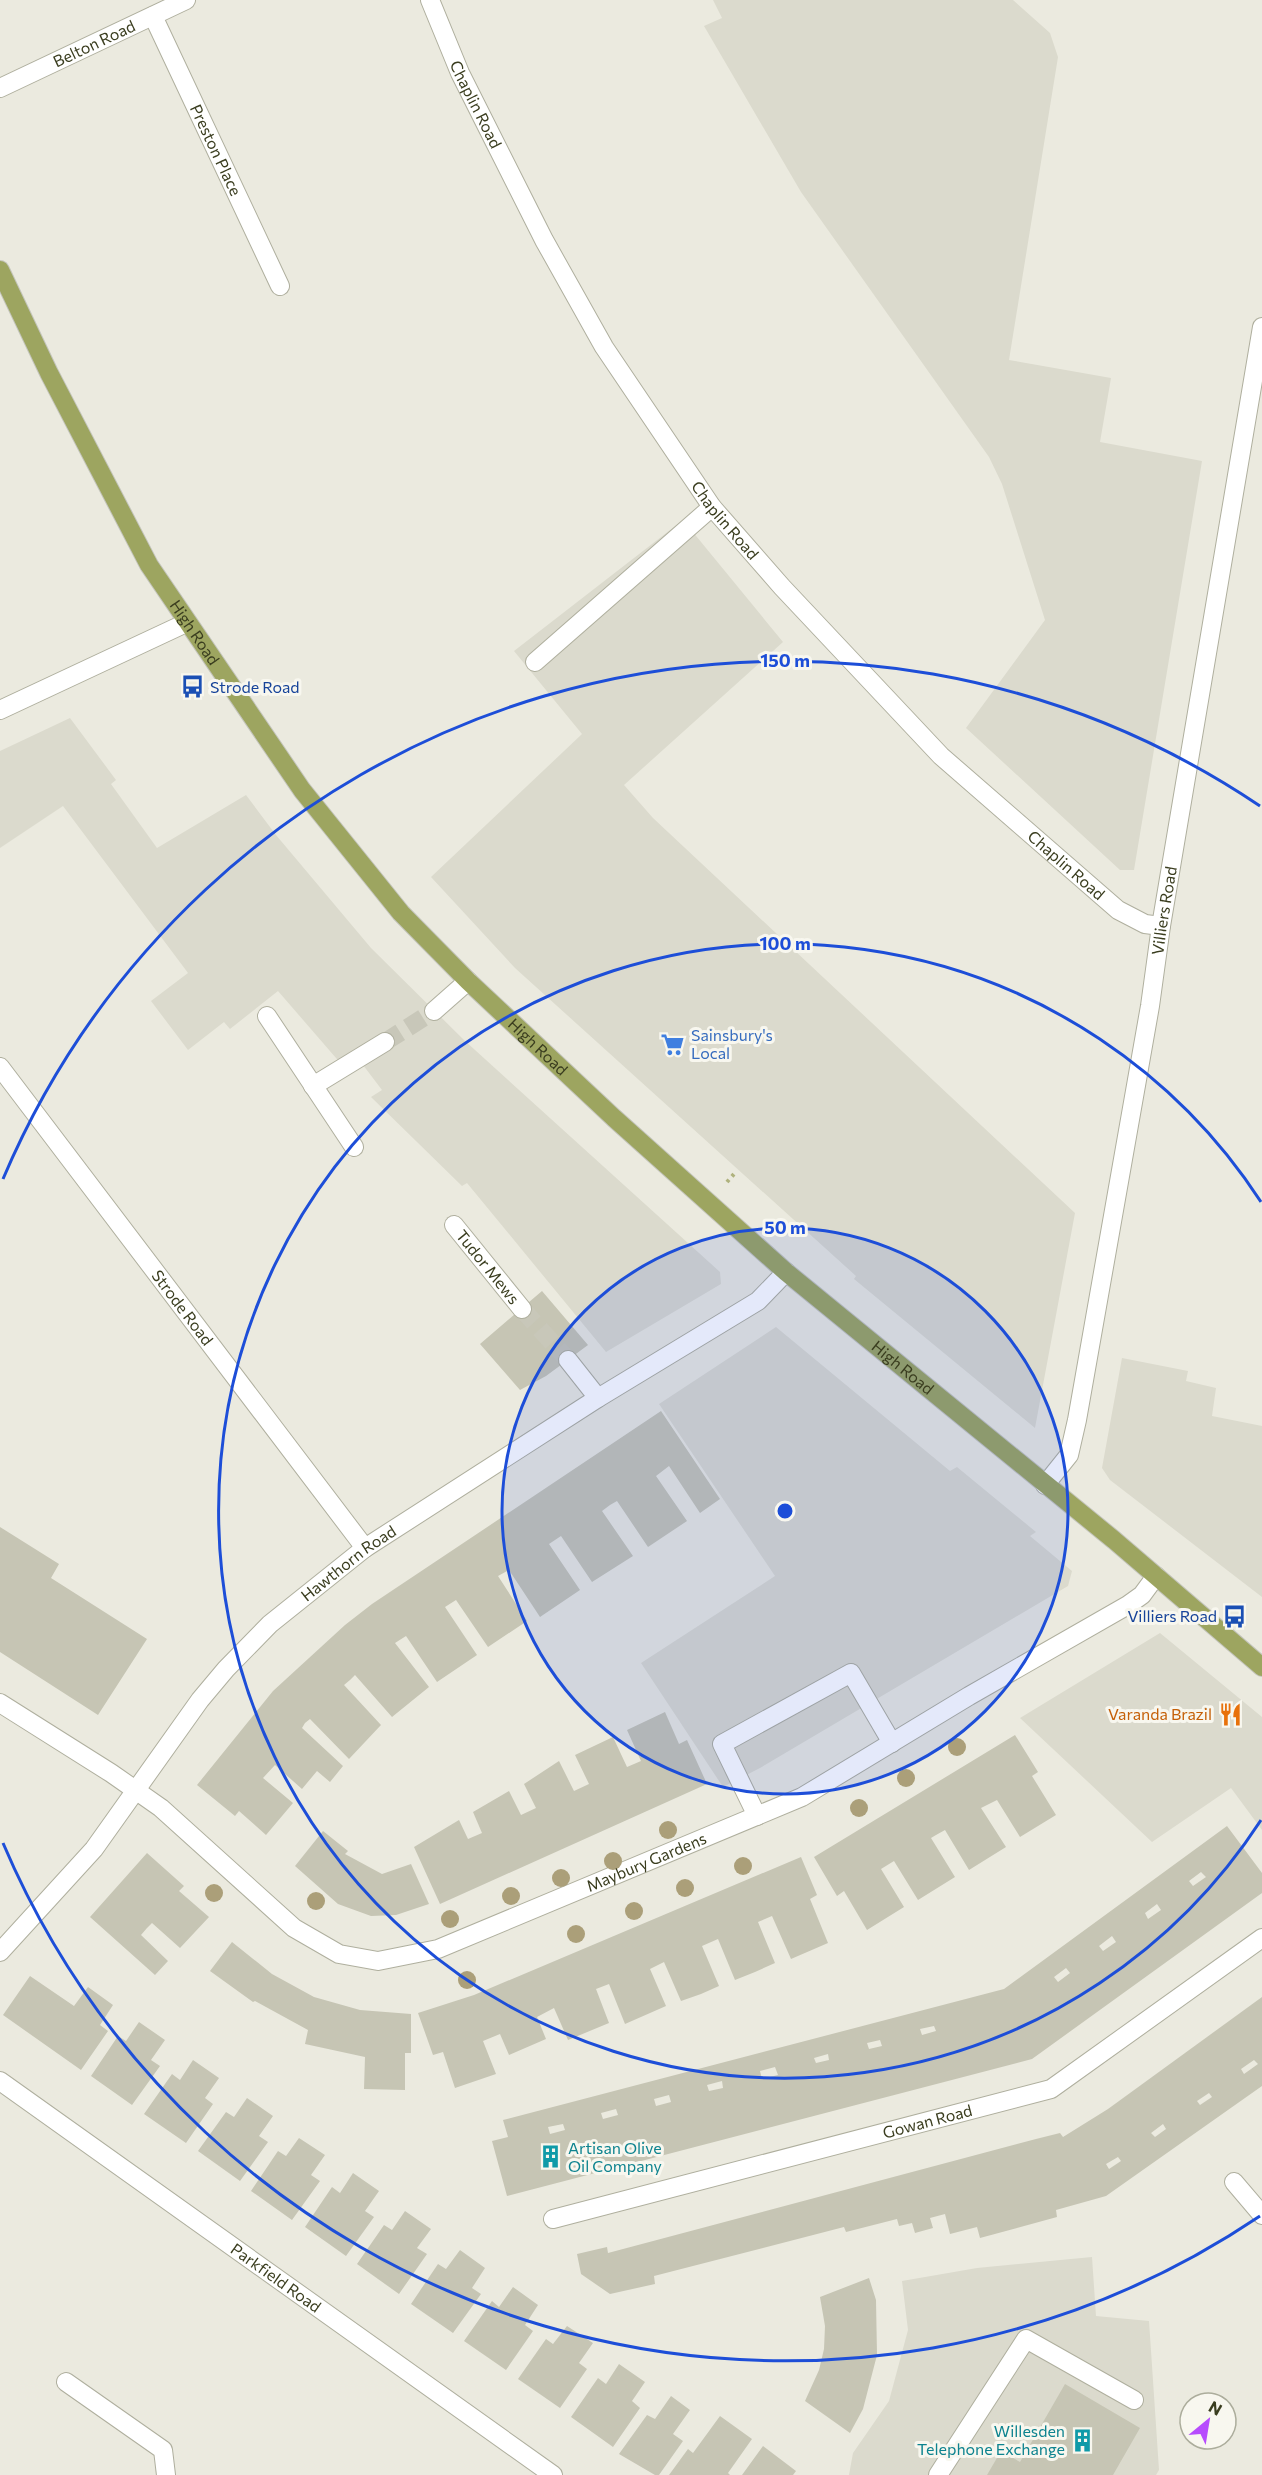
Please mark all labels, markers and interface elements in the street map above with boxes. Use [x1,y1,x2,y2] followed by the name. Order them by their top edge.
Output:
[50,16,138,71] street label: Belton Road
[447,57,506,151] street label: Chaplin Road
[187,101,246,199] street label: Preston Place
[688,477,763,563] street label: Chaplin Road
[166,596,224,668] street label: High Road
[760,649,810,671] text: 150 m
[179,674,205,700] bus stop icon: Strode Road
[210,677,300,696] place label: Strode Road
[1024,826,1109,903] street label: Chaplin Road
[1147,865,1180,956] street label: Villiers Road
[759,932,811,954] text: 100 m
[505,1014,572,1079] street label: High Road
[691,1025,773,1062] place label: Sainsbury's Local
[660,1031,686,1057] supermarket icon: Sainsbury's Local
[764,1216,806,1238] text: 50 m
[453,1226,524,1308] street label: Tudor Mews
[148,1266,218,1349] street label: Strode Road
[868,1336,938,1398] street label: High Road
[775,1501,795,1521] centre of rings
[297,1521,399,1605] street label: Hawthorn Road
[1222,1603,1248,1629] bus stop icon: Villiers Road
[1127,1606,1217,1625] place label: Villiers Road
[1217,1701,1243,1727] restaurant icon: Varanda Brazil
[1108,1704,1212,1723] place label: Varanda Brazil
[583,1828,709,1895] street label: Maybury Gardens
[881,2100,974,2142] street label: Gowan Road
[568,2138,662,2175] place label: Artisan Olive Oil Company
[537,2144,563,2170] building icon: Artisan Olive Oil Company
[228,2239,325,2316] street label: Parkfield Road
[1178,2391,1238,2451] north arrow
[1206,2396,1226,2419] text: N
[917,2421,1065,2458] place label: Willesden Telephone Exchange
[1070,2427,1096,2453] building icon: Willesden Telephone Exchange

